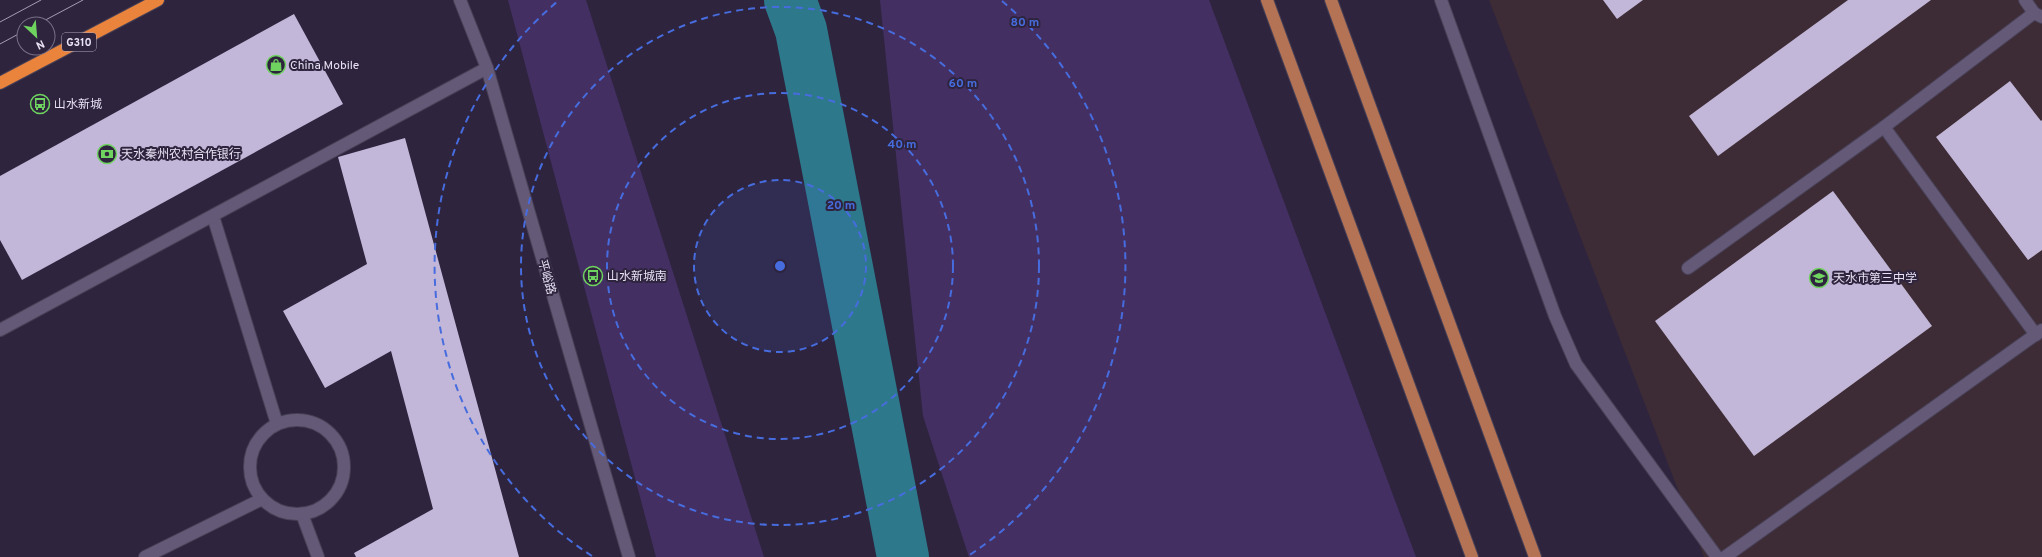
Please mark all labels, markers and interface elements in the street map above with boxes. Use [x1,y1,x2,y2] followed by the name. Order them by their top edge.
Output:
[1011,15,1039,31] text: 80 m
[16,16,56,56] north arrow
[62,33,96,51] road number: G310
[33,36,47,52] text: N
[265,54,287,76] shop icon: China Mobile
[290,58,359,74] place label: China Mobile
[949,76,977,92] text: 60 m
[29,93,51,115] bus stop icon: 山水新城
[54,97,102,113] place label: 山水新城
[887,137,917,153] text: 40 m
[96,143,118,165] bank icon: 天水秦州农村合作银行
[121,147,241,163] place label: 天水秦州农村合作银行
[827,198,855,214] text: 20 m
[533,258,559,297] street label: 平峪路
[773,259,787,273] centre of rings
[582,265,604,287] bus stop icon: 山水新城南
[1808,267,1830,289] school or university icon: 天水市第三中学
[607,269,667,285] place label: 山水新城南
[1833,271,1917,287] place label: 天水市第三中学

